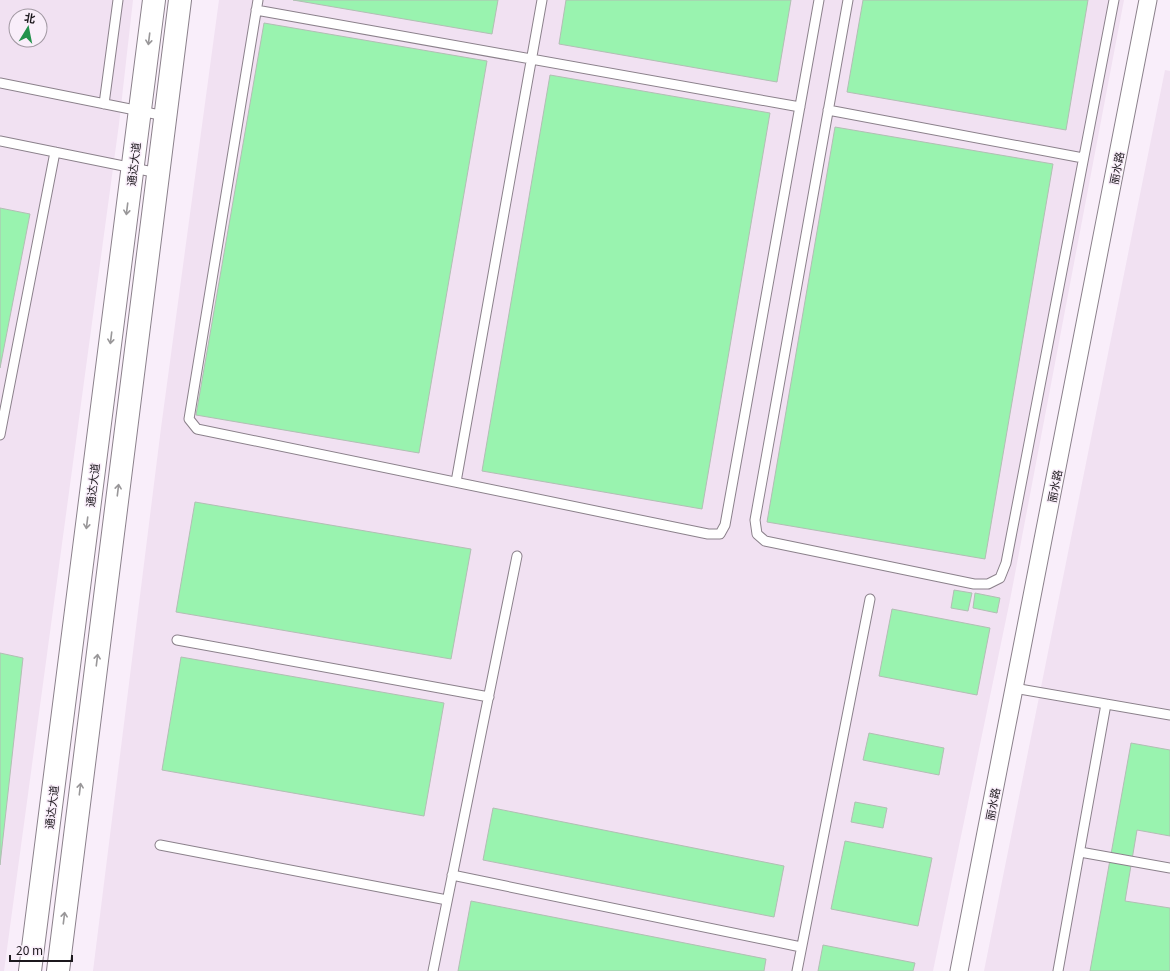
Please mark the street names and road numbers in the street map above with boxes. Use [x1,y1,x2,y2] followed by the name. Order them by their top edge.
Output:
[122,141,144,187] street label: 通达大道
[1105,150,1127,186] street label: 丽水路
[81,462,103,508] street label: 通达大道
[1043,468,1065,504] street label: 丽水路
[40,784,62,830] street label: 通达大道
[981,786,1003,822] street label: 丽水路

